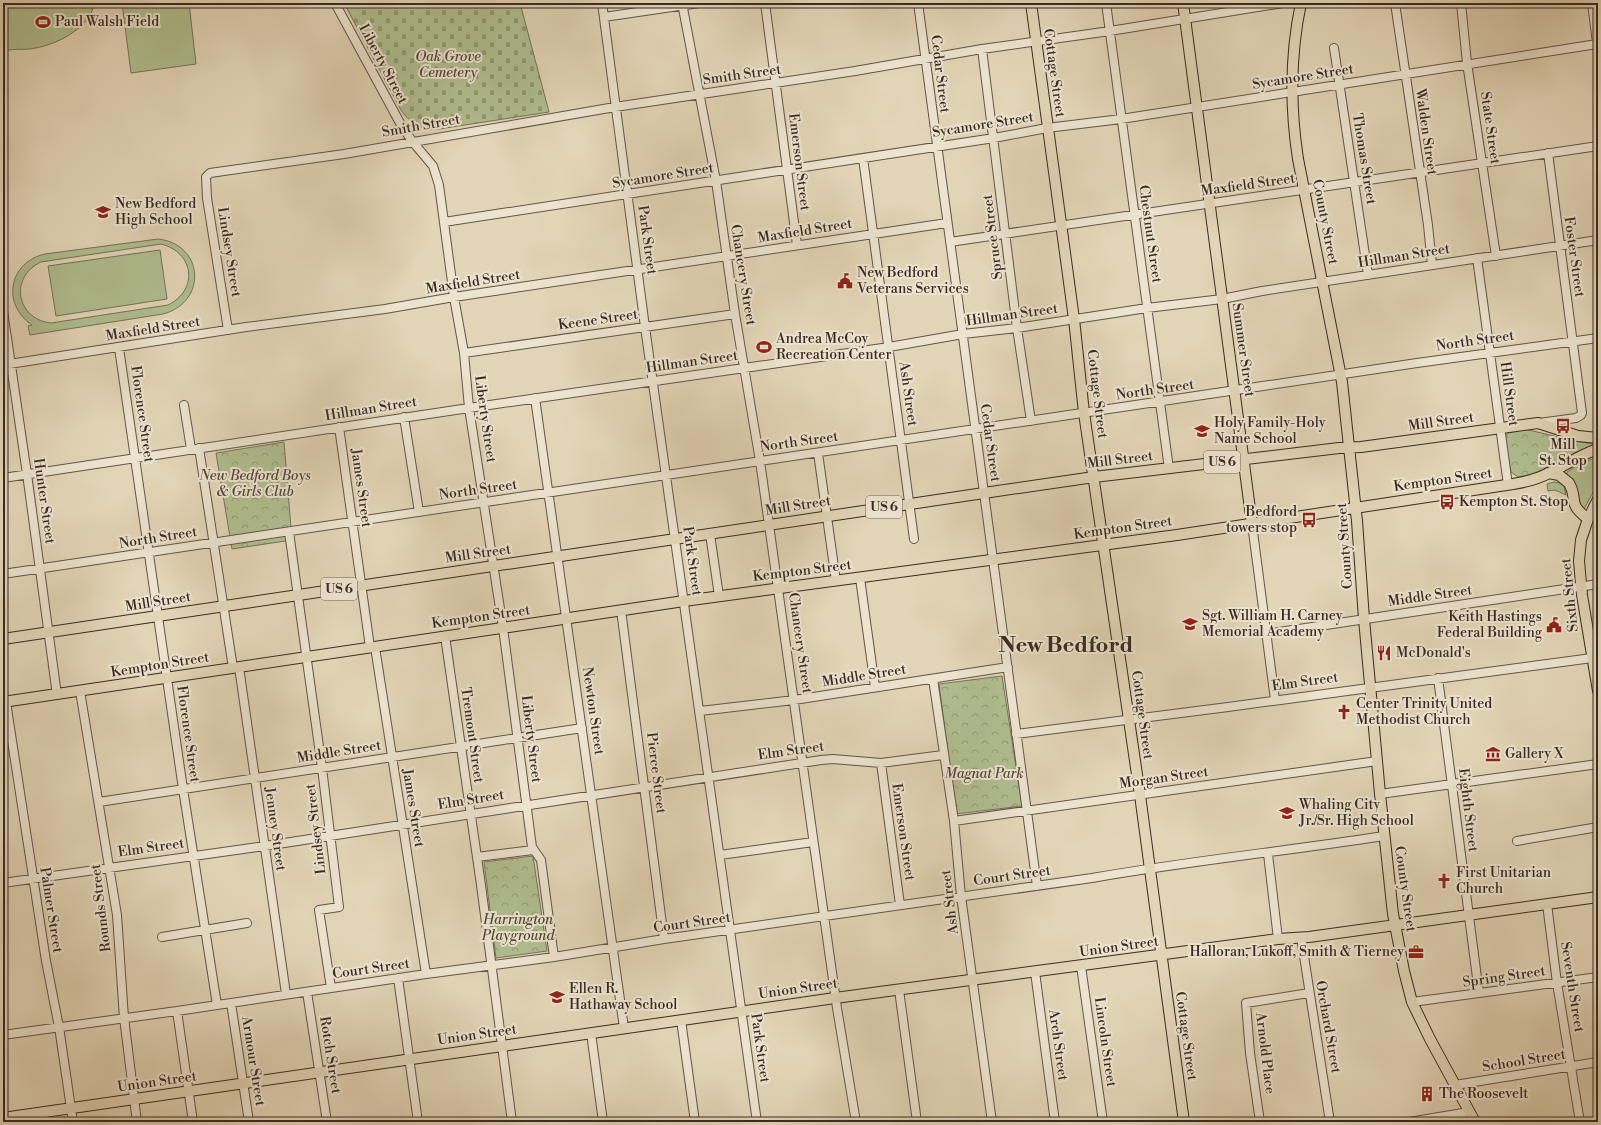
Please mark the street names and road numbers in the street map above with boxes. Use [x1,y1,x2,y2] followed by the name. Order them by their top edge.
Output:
[354,21,412,107] street label: Liberty Street
[1039,27,1069,119] street label: Cottage Street
[926,34,954,114] street label: Cedar Street
[1251,60,1355,94] street label: Sycamore Street
[702,61,782,89] street label: Smith Street
[1411,87,1441,177] street label: Walden Street
[1476,91,1504,165] street label: State Street
[931,108,1035,142] street label: Sycamore Street
[380,110,462,142] street label: Smith Street
[784,112,814,212] street label: Emerson Street
[1348,112,1380,206] street label: Thomas Street
[611,159,715,193] street label: Sycamore Street
[1200,169,1296,201] street label: Maxfield Street
[1308,178,1342,266] street label: County Street
[1134,184,1166,284] street label: Chestnut Street
[979,193,1007,281] street label: Spruce Street
[633,204,661,276] street label: Park Street
[213,206,245,298] street label: Lindsey Street
[757,215,853,247] street label: Maxfield Street
[1559,216,1589,298] street label: Foster Street
[726,223,760,327] street label: Chancery Street
[1357,240,1451,272] street label: Hillman Street
[425,266,521,298] street label: Maxfield Street
[965,300,1059,330] street label: Hillman Street
[1228,302,1258,398] street label: Summer Street
[557,305,639,335] street label: Keene Street
[105,313,201,345] street label: Maxfield Street
[1435,327,1515,355] street label: North Street
[645,347,739,377] street label: Hillman Street
[1083,348,1111,440] street label: Cottage Street
[894,360,921,427] street label: Ash Street
[1496,361,1522,427] street label: Hill Street
[126,364,158,464] street label: Florence Street
[470,374,500,464] street label: Liberty Street
[1115,376,1195,404] street label: North Street
[324,393,418,425] street label: Hillman Street
[976,403,1004,483] street label: Cedar Street
[1407,408,1475,436] street label: Mill Street
[759,428,839,456] street label: North Street
[346,446,375,529] street label: James Street
[1086,447,1154,473] street label: Mill Street
[1204,451,1240,473] road number: US 6
[29,457,59,545] street label: Hunter Street
[1393,464,1494,496] street label: Kempton Street
[438,476,518,504] street label: North Street
[764,492,832,520] street label: Mill Street
[866,496,902,518] road number: US 6
[1333,502,1357,590] street label: County Street
[1073,512,1174,544] street label: Kempton Street
[118,523,198,553] street label: North Street
[678,525,706,597] street label: Park Street
[444,540,512,568] street label: Mill Street
[752,556,852,586] street label: Kempton Street
[1557,557,1583,633] street label: Sixth Street
[321,578,357,600] road number: US 6
[1387,581,1473,611] street label: Middle Street
[124,588,192,616] street label: Mill Street
[784,591,816,695] street label: Chancery Street
[431,601,532,633] street label: Kempton Street
[109,648,211,682] street label: Kempton Street
[821,660,907,692] street label: Middle Street
[578,666,608,756] street label: Newton Street
[1271,668,1339,696] street label: Elm Street
[1127,669,1157,761] street label: Cottage Street
[172,684,204,784] street label: Florence Street
[456,686,488,784] street label: Tremont Street
[517,694,545,784] street label: Liberty Street
[642,731,670,815] street label: Pierce Street
[296,736,382,768] street label: Middle Street
[757,737,825,765] street label: Elm Street
[1118,763,1210,793] street label: Morgan Street
[398,766,428,849] street label: James Street
[1454,767,1482,853] street label: Eighth Street
[887,782,919,882] street label: Emerson Street
[302,783,330,875] street label: Lindsey Street
[260,785,290,872] street label: Jenney Street
[437,786,506,814] street label: Elm Street
[117,834,185,862] street label: Elm Street
[1390,845,1420,933] street label: County Street
[972,862,1052,890] street label: Court Street
[87,863,115,953] street label: Rounds Street
[35,866,67,954] street label: Palmer Street
[937,869,963,936] street label: Ash Street
[652,909,732,937] street label: Court Street
[1078,933,1160,961] street label: Union Street
[1556,940,1588,1034] street label: Seventh Street
[331,955,411,983] street label: Court Street
[1461,962,1547,992] street label: Spring Street
[757,975,839,1003] street label: Union Street
[1311,979,1345,1075] street label: Orchard Street
[1171,990,1201,1082] street label: Cottage Street
[1090,996,1120,1088] street label: Lincoln Street
[1044,1007,1072,1082] street label: Arch Street
[1251,1010,1279,1095] street label: Arnold Place
[746,1012,774,1084] street label: Park Street
[237,1014,269,1107] street label: Armour Street
[315,1015,345,1095] street label: Rotch Street
[436,1021,518,1049] street label: Union Street
[1481,1046,1567,1076] street label: School Street
[116,1068,198,1096] street label: Union Street

